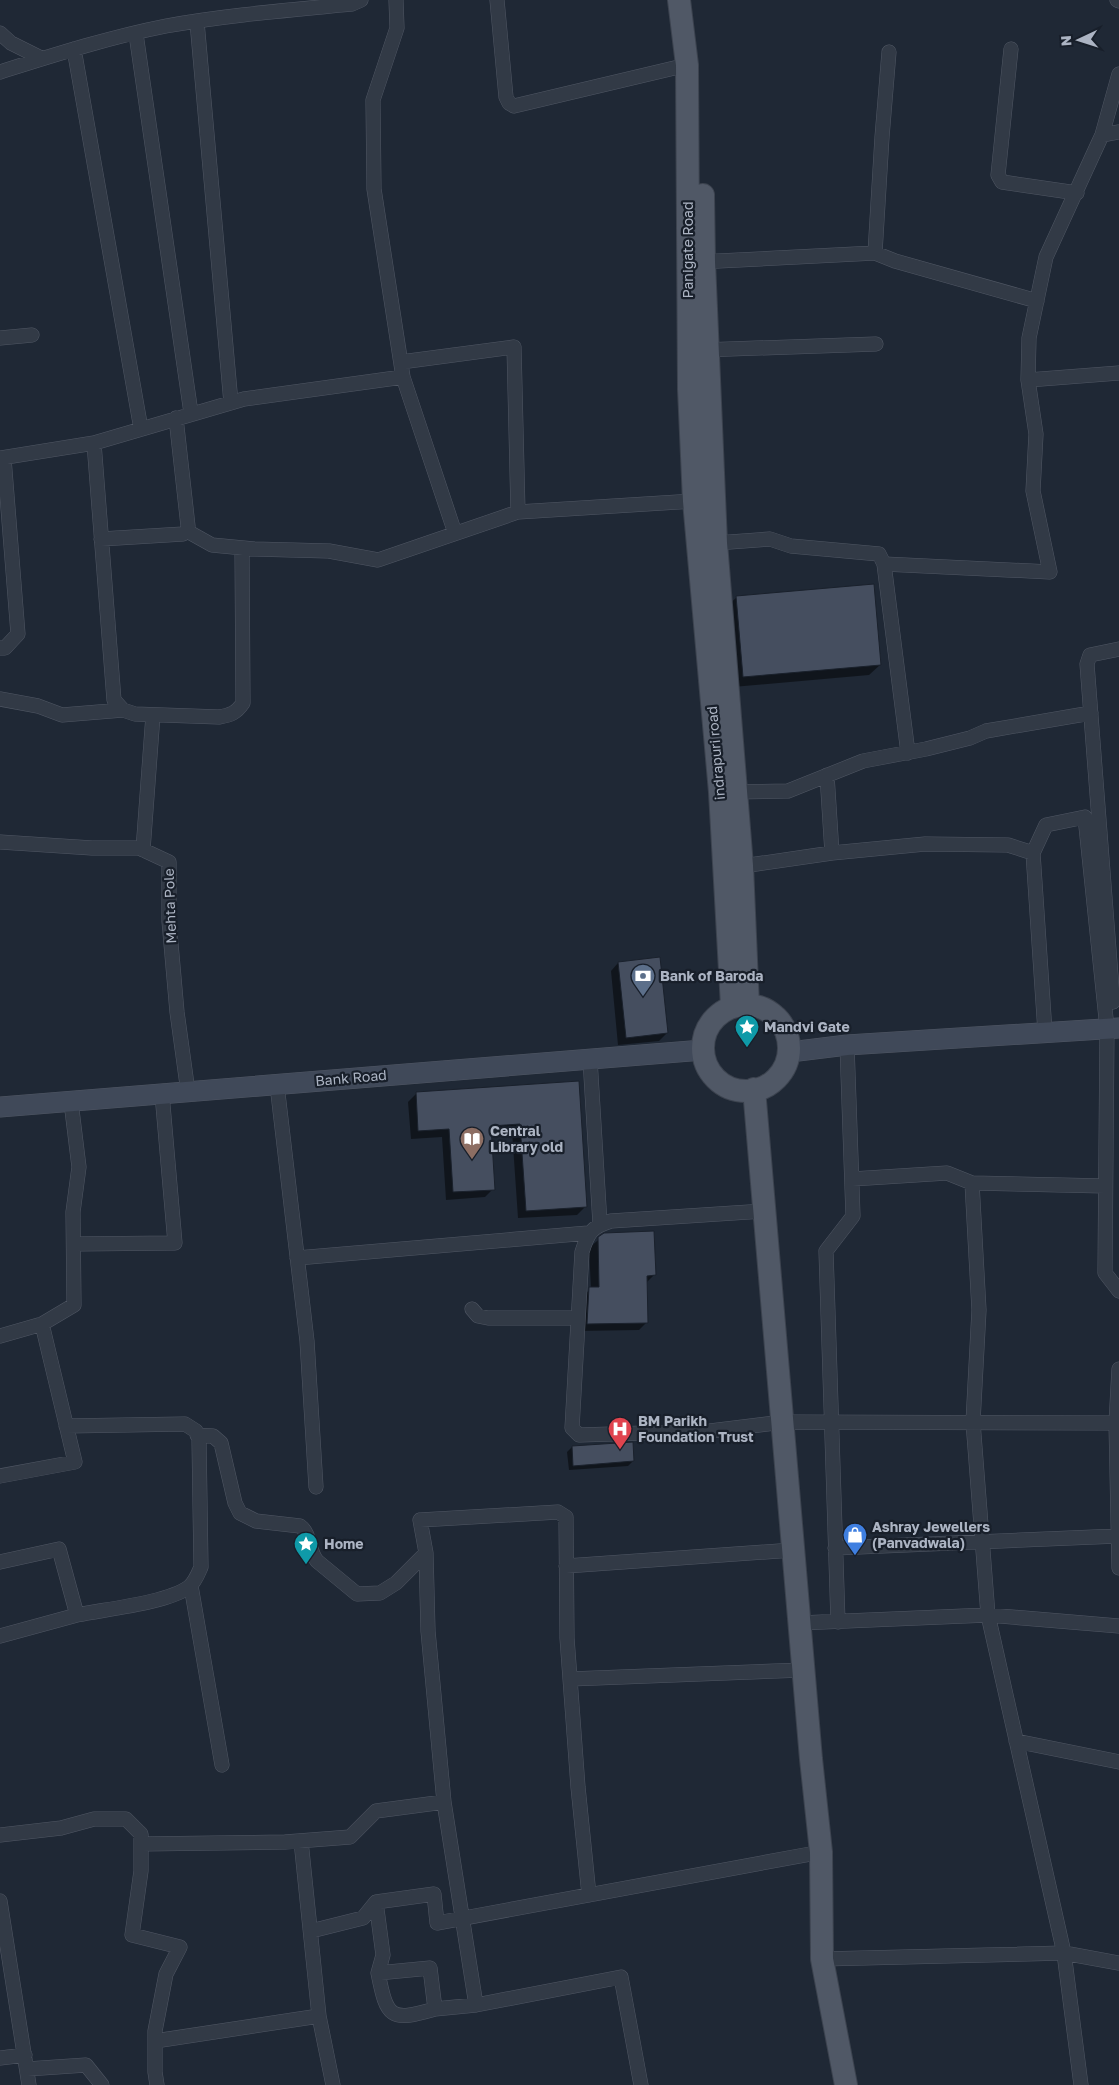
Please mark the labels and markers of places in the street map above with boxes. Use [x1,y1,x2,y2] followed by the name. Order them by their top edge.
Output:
[630,963,656,997] bank icon: Bank of Baroda
[660,967,763,984] place label: Bank of Baroda
[734,1014,760,1048] place icon: Mandvi Gate
[764,1018,850,1035] place label: Mandvi Gate
[490,1122,563,1155] place label: Central Library old
[459,1126,485,1160] library icon: Central Library old
[638,1412,754,1445] place label: BM Parikh Foundation Trust
[607,1416,633,1450] hospital icon: BM Parikh Foundation Trust
[872,1518,990,1551] place label: Ashray Jewellers (Panvadwala)
[842,1522,868,1556] shop icon: Ashray Jewellers (Panvadwala)
[293,1531,319,1565] place icon: Home
[324,1535,364,1552] place label: Home

